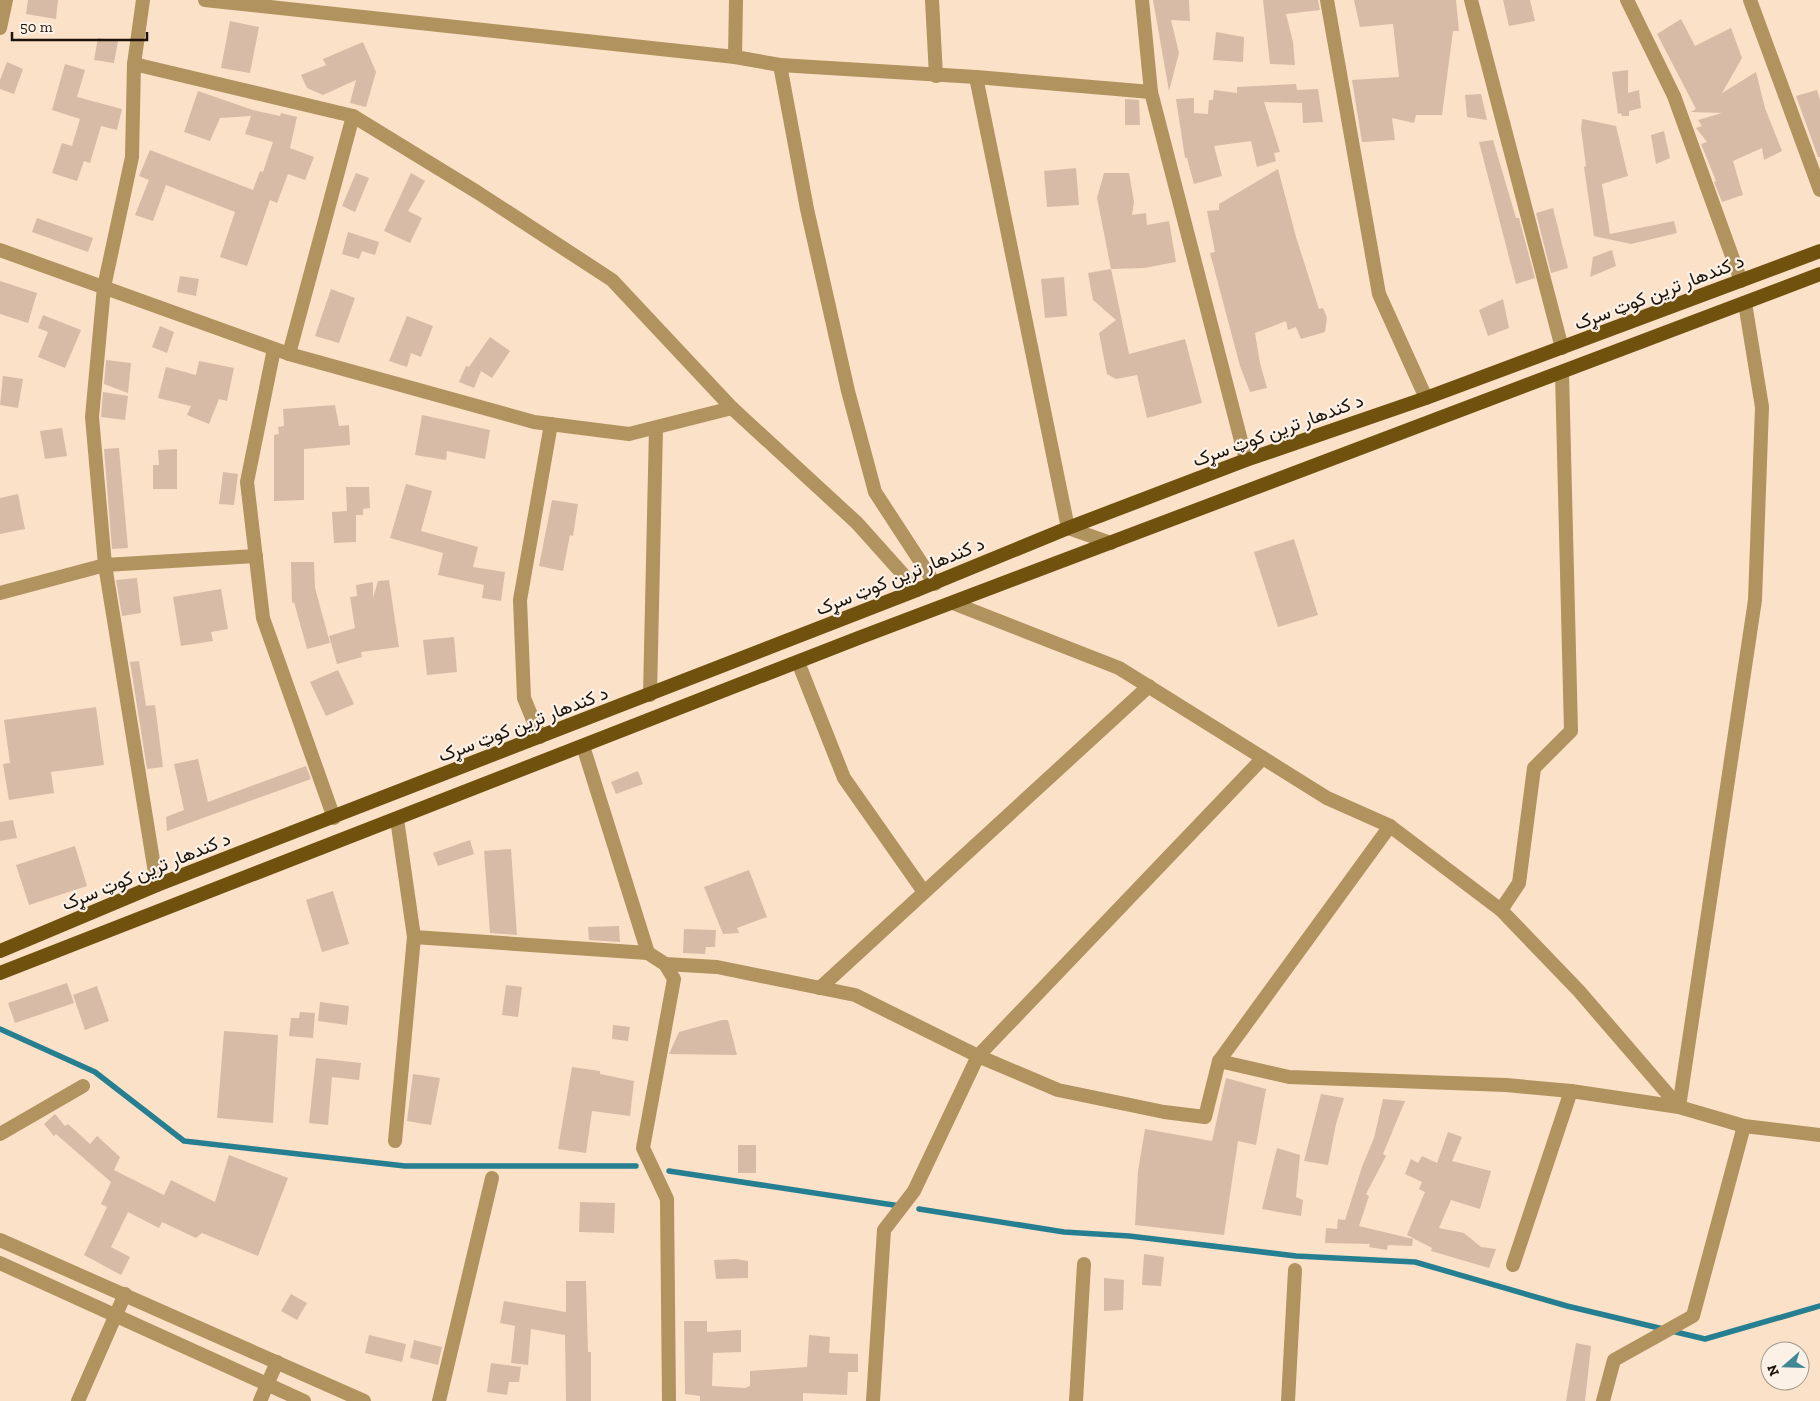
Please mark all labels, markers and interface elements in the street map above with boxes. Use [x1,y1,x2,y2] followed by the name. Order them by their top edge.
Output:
[12,10,148,42] scale bar
[20,18,53,36] text: 50 m
[1571,249,1748,337] street label: د کندهار ترين کوټ سړک
[1189,388,1367,473] street label: د کندهار ترين کوټ سړک
[812,532,989,622] street label: د کندهار ترين کوټ سړک
[435,681,612,769] street label: د کندهار ترين کوټ سړک
[58,827,235,917] street label: د کندهار ترين کوټ سړک
[1760,1341,1810,1391] north arrow
[1763,1362,1783,1378] text: N

